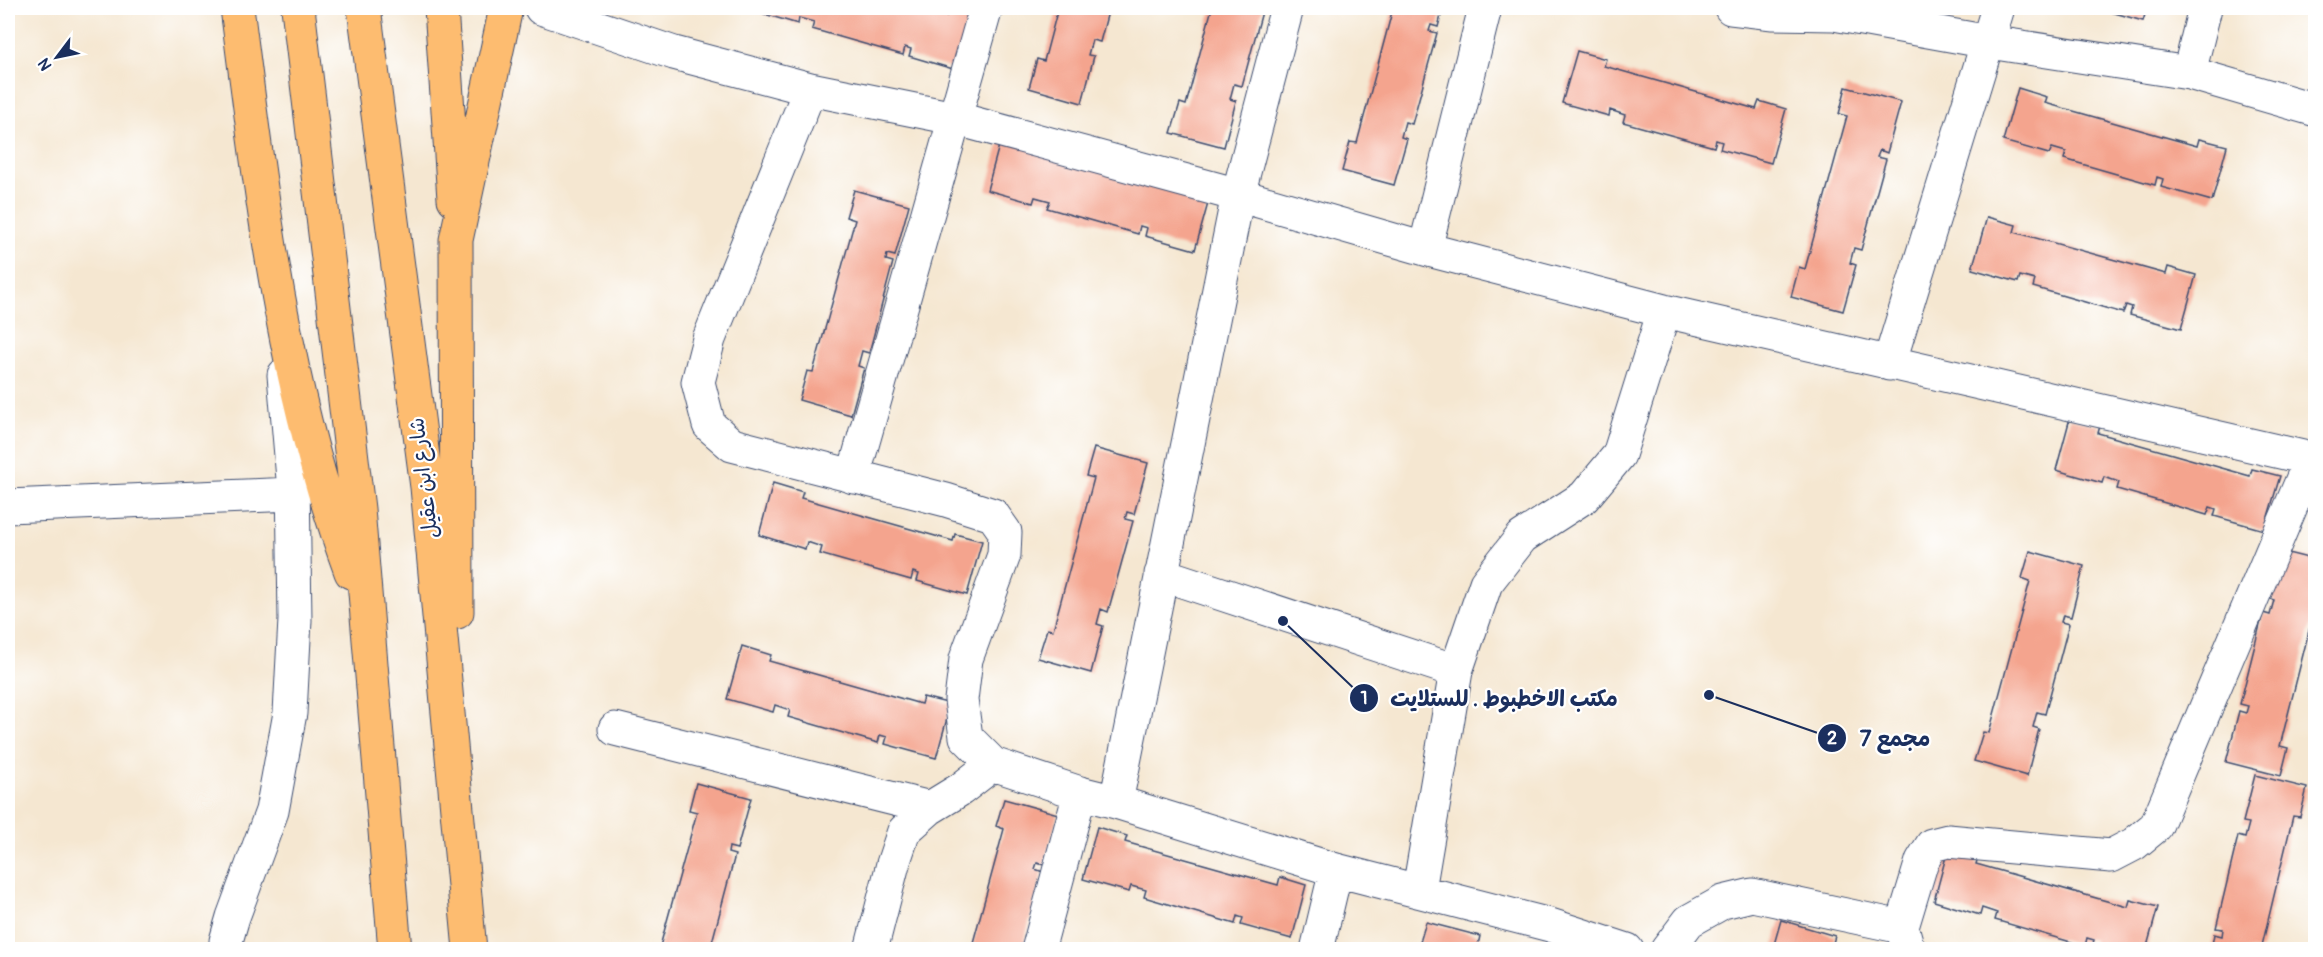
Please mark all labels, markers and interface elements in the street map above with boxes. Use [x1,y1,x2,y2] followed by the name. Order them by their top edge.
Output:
[27,27,87,87] north arrow
[34,54,56,74] text: N
[403,416,446,540] street label: شارع ابن عقيل
[1349,678,1630,718] callout: مكتب الاخطبوط . للستلايت
[1390,685,1618,713] text: مكتب الاخطبوط . للستلايت
[1360,687,1368,710] text: 1
[1817,718,1942,758] callout: مجمع 7
[1860,725,1930,754] text: مجمع 7
[1827,727,1837,750] text: 2

